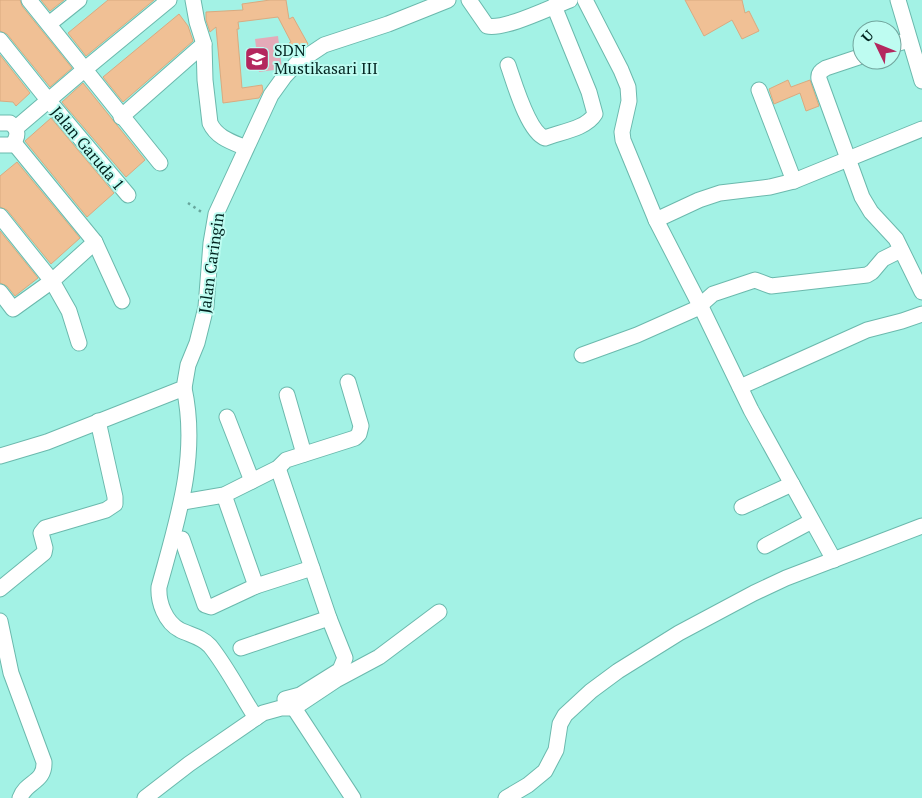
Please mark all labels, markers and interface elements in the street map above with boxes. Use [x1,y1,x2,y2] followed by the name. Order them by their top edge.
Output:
[852,20,902,70] north arrow
[857,26,877,46] text: U
[274,39,378,79] place label: SDN Mustikasari III
[244,46,270,72] school or university icon: SDN Mustikasari III
[46,101,130,195] street label: Jalan Garuda 1
[193,211,229,315] street label: Jalan Caringin

